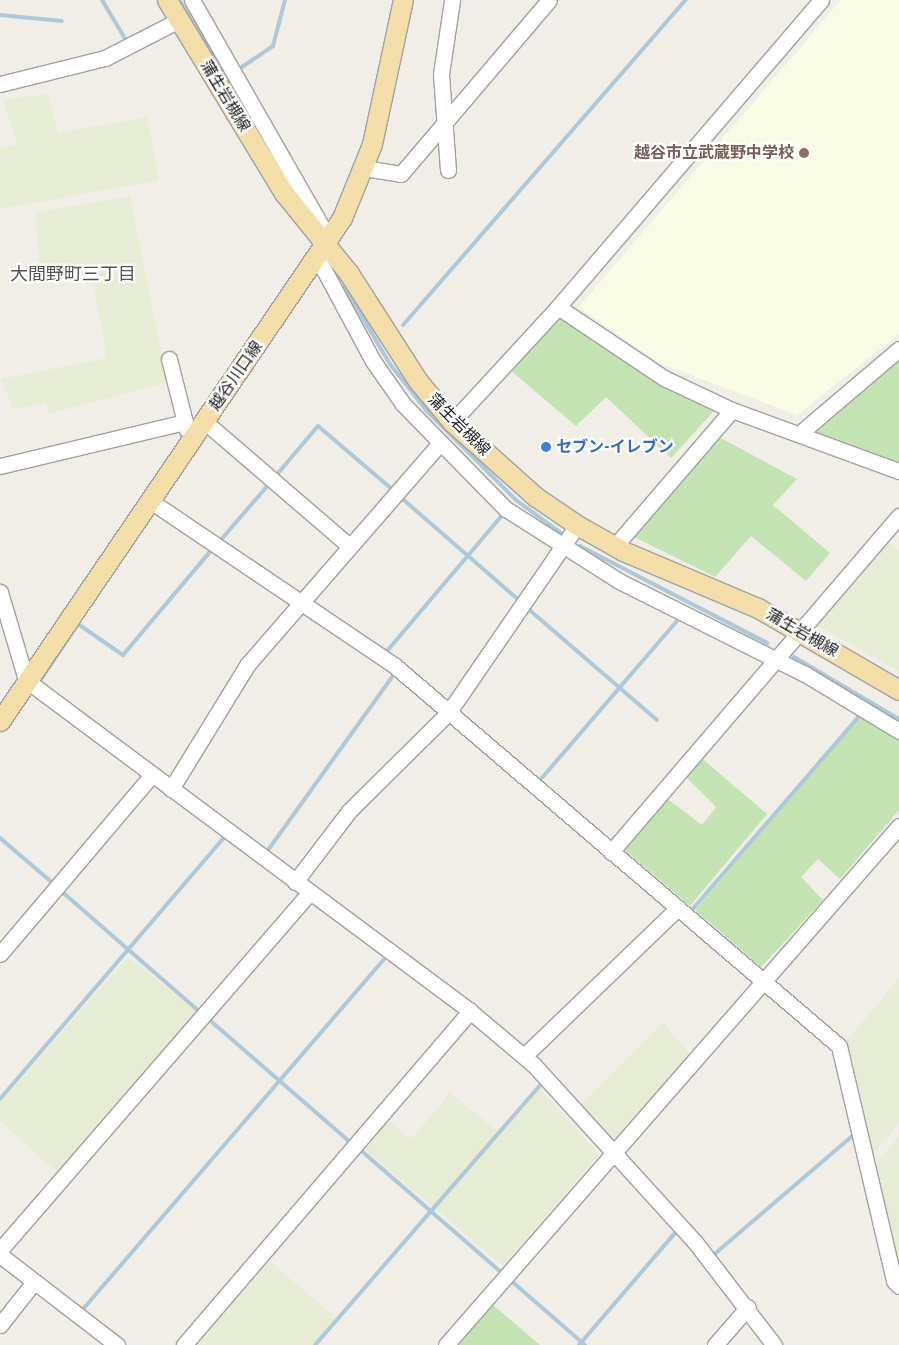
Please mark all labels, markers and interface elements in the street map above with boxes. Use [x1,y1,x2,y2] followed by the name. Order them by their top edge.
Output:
[196,57,254,135] street label: 蒲生岩槻線
[634,143,794,163] place label: 越谷市立武蔵野中学校
[798,147,810,159] marker: 越谷市立武蔵野中学校
[10,263,136,285] district label: 大間野町三丁目
[205,338,267,414] street label: 越谷川口線
[424,390,494,460] street label: 蒲生岩槻線
[556,437,674,457] place label: セブン-イレブン
[540,441,552,453] marker: セブン-イレブン
[763,605,841,661] street label: 蒲生岩槻線

